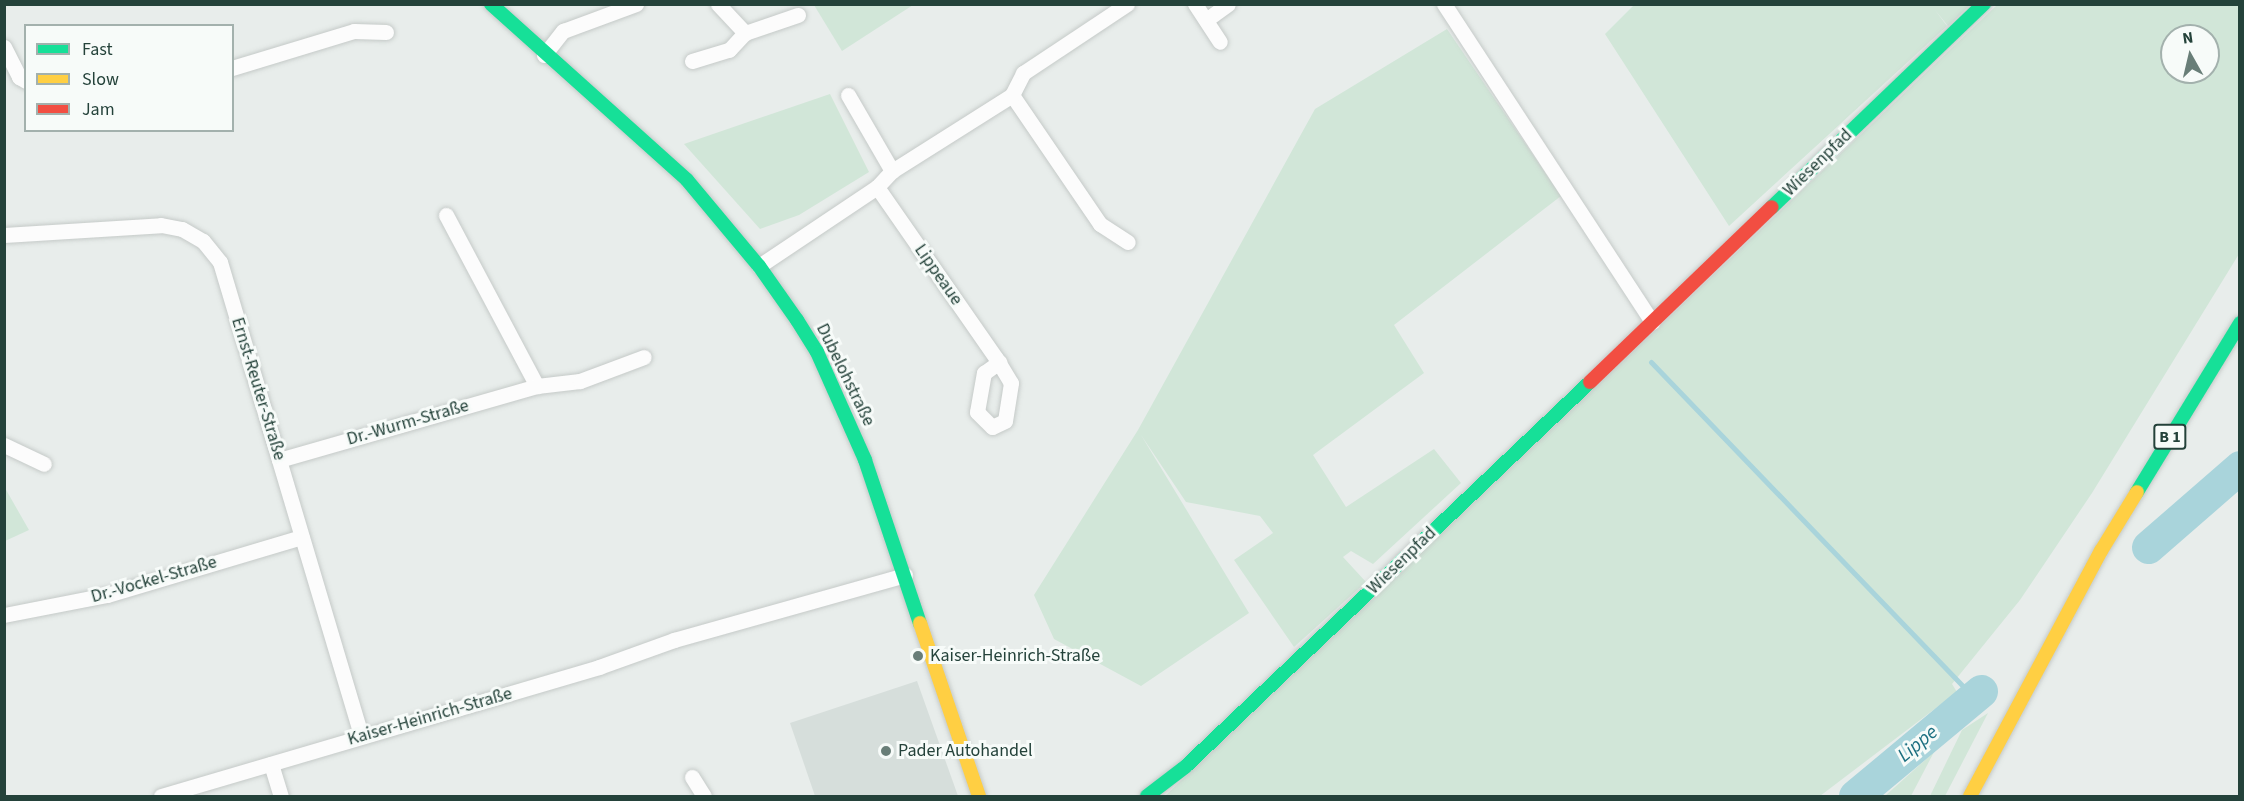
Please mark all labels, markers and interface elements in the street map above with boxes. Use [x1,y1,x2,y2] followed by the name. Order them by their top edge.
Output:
[24,24,234,132] legend
[2160,24,2220,84] north arrow
[2181,27,2195,50] text: N
[82,37,113,62] text: Fast
[82,67,119,92] text: Slow
[82,97,115,122] text: Jam
[1779,125,1857,201] street label: Wiesenpfad
[909,240,967,310] street label: Lippeaue
[226,315,290,463] street label: Ernst-Reuter-Straße
[811,320,879,430] street label: Dubelohstraße
[344,395,472,451] street label: Dr.-Wurm-Straße
[2152,424,2188,450] road number: B 1
[1363,523,1441,599] street label: Wiesenpfad
[89,552,219,608] street label: Dr.-Vockel-Straße
[930,645,1100,667] place label: Kaiser-Heinrich-Straße
[911,649,925,663] marker: Kaiser-Heinrich-Straße
[345,683,515,751] street label: Kaiser-Heinrich-Straße
[1893,720,1943,768] water label: Lippe
[898,740,1033,762] place label: Pader Autohandel
[879,744,893,758] marker: Pader Autohandel

